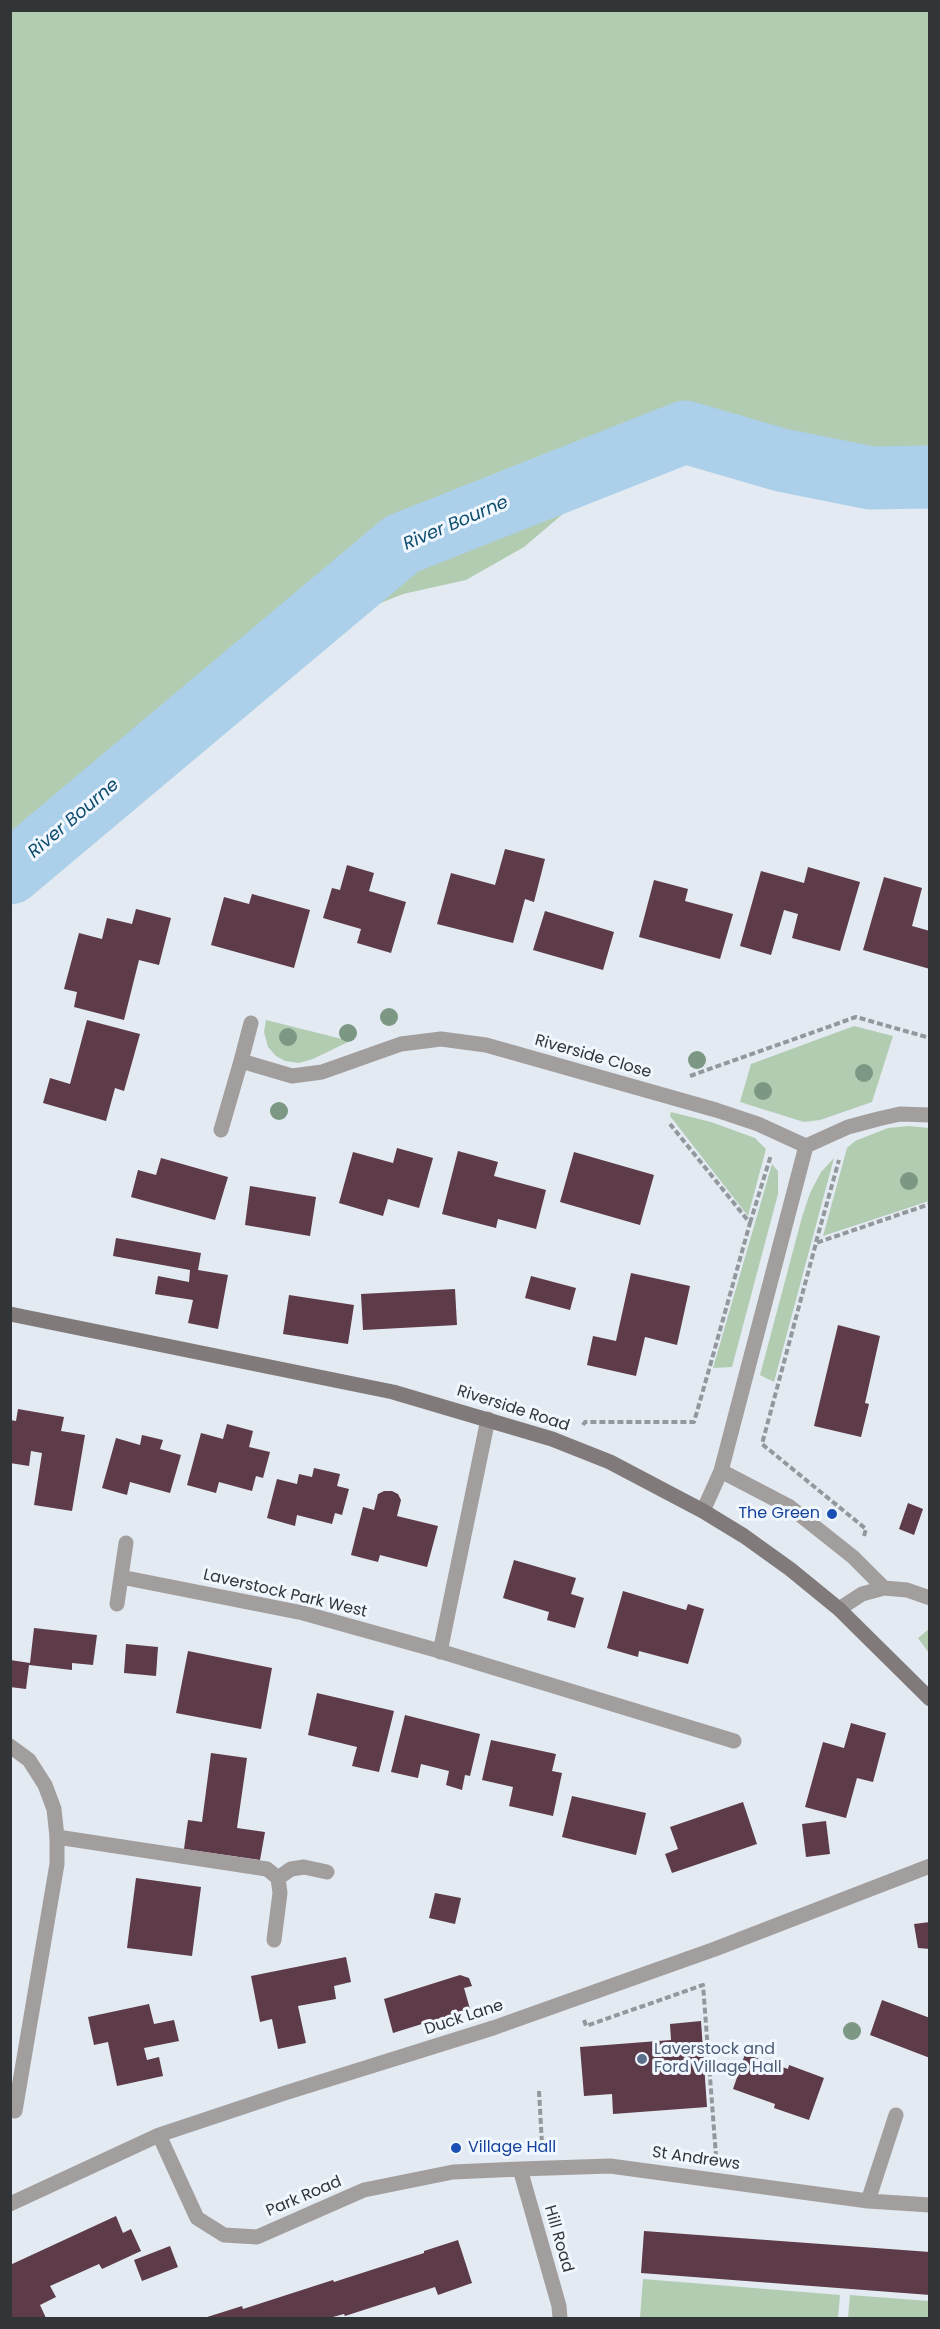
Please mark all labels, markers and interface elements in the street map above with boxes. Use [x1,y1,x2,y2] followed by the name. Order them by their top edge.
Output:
[400,492,512,556] water label: River Bourne
[24,775,124,863] water label: River Bourne
[532,1031,654,1083] street label: Riverside Close
[454,1382,572,1436] street label: Riverside Road
[738,1504,820,1524] place label: The Green
[825,1507,839,1521] marker: The Green
[201,1566,369,1622] street label: Laverstock Park West
[422,1996,506,2040] street label: Duck Lane
[654,2040,782,2078] place label: Laverstock and Ford Village Hall
[635,2052,649,2066] marker: Laverstock and Ford Village Hall
[468,2138,556,2158] place label: Village Hall
[449,2141,463,2155] marker: Village Hall
[651,2143,741,2175] street label: St Andrews
[263,2173,345,2221] street label: Park Road
[539,2203,577,2275] street label: Hill Road

